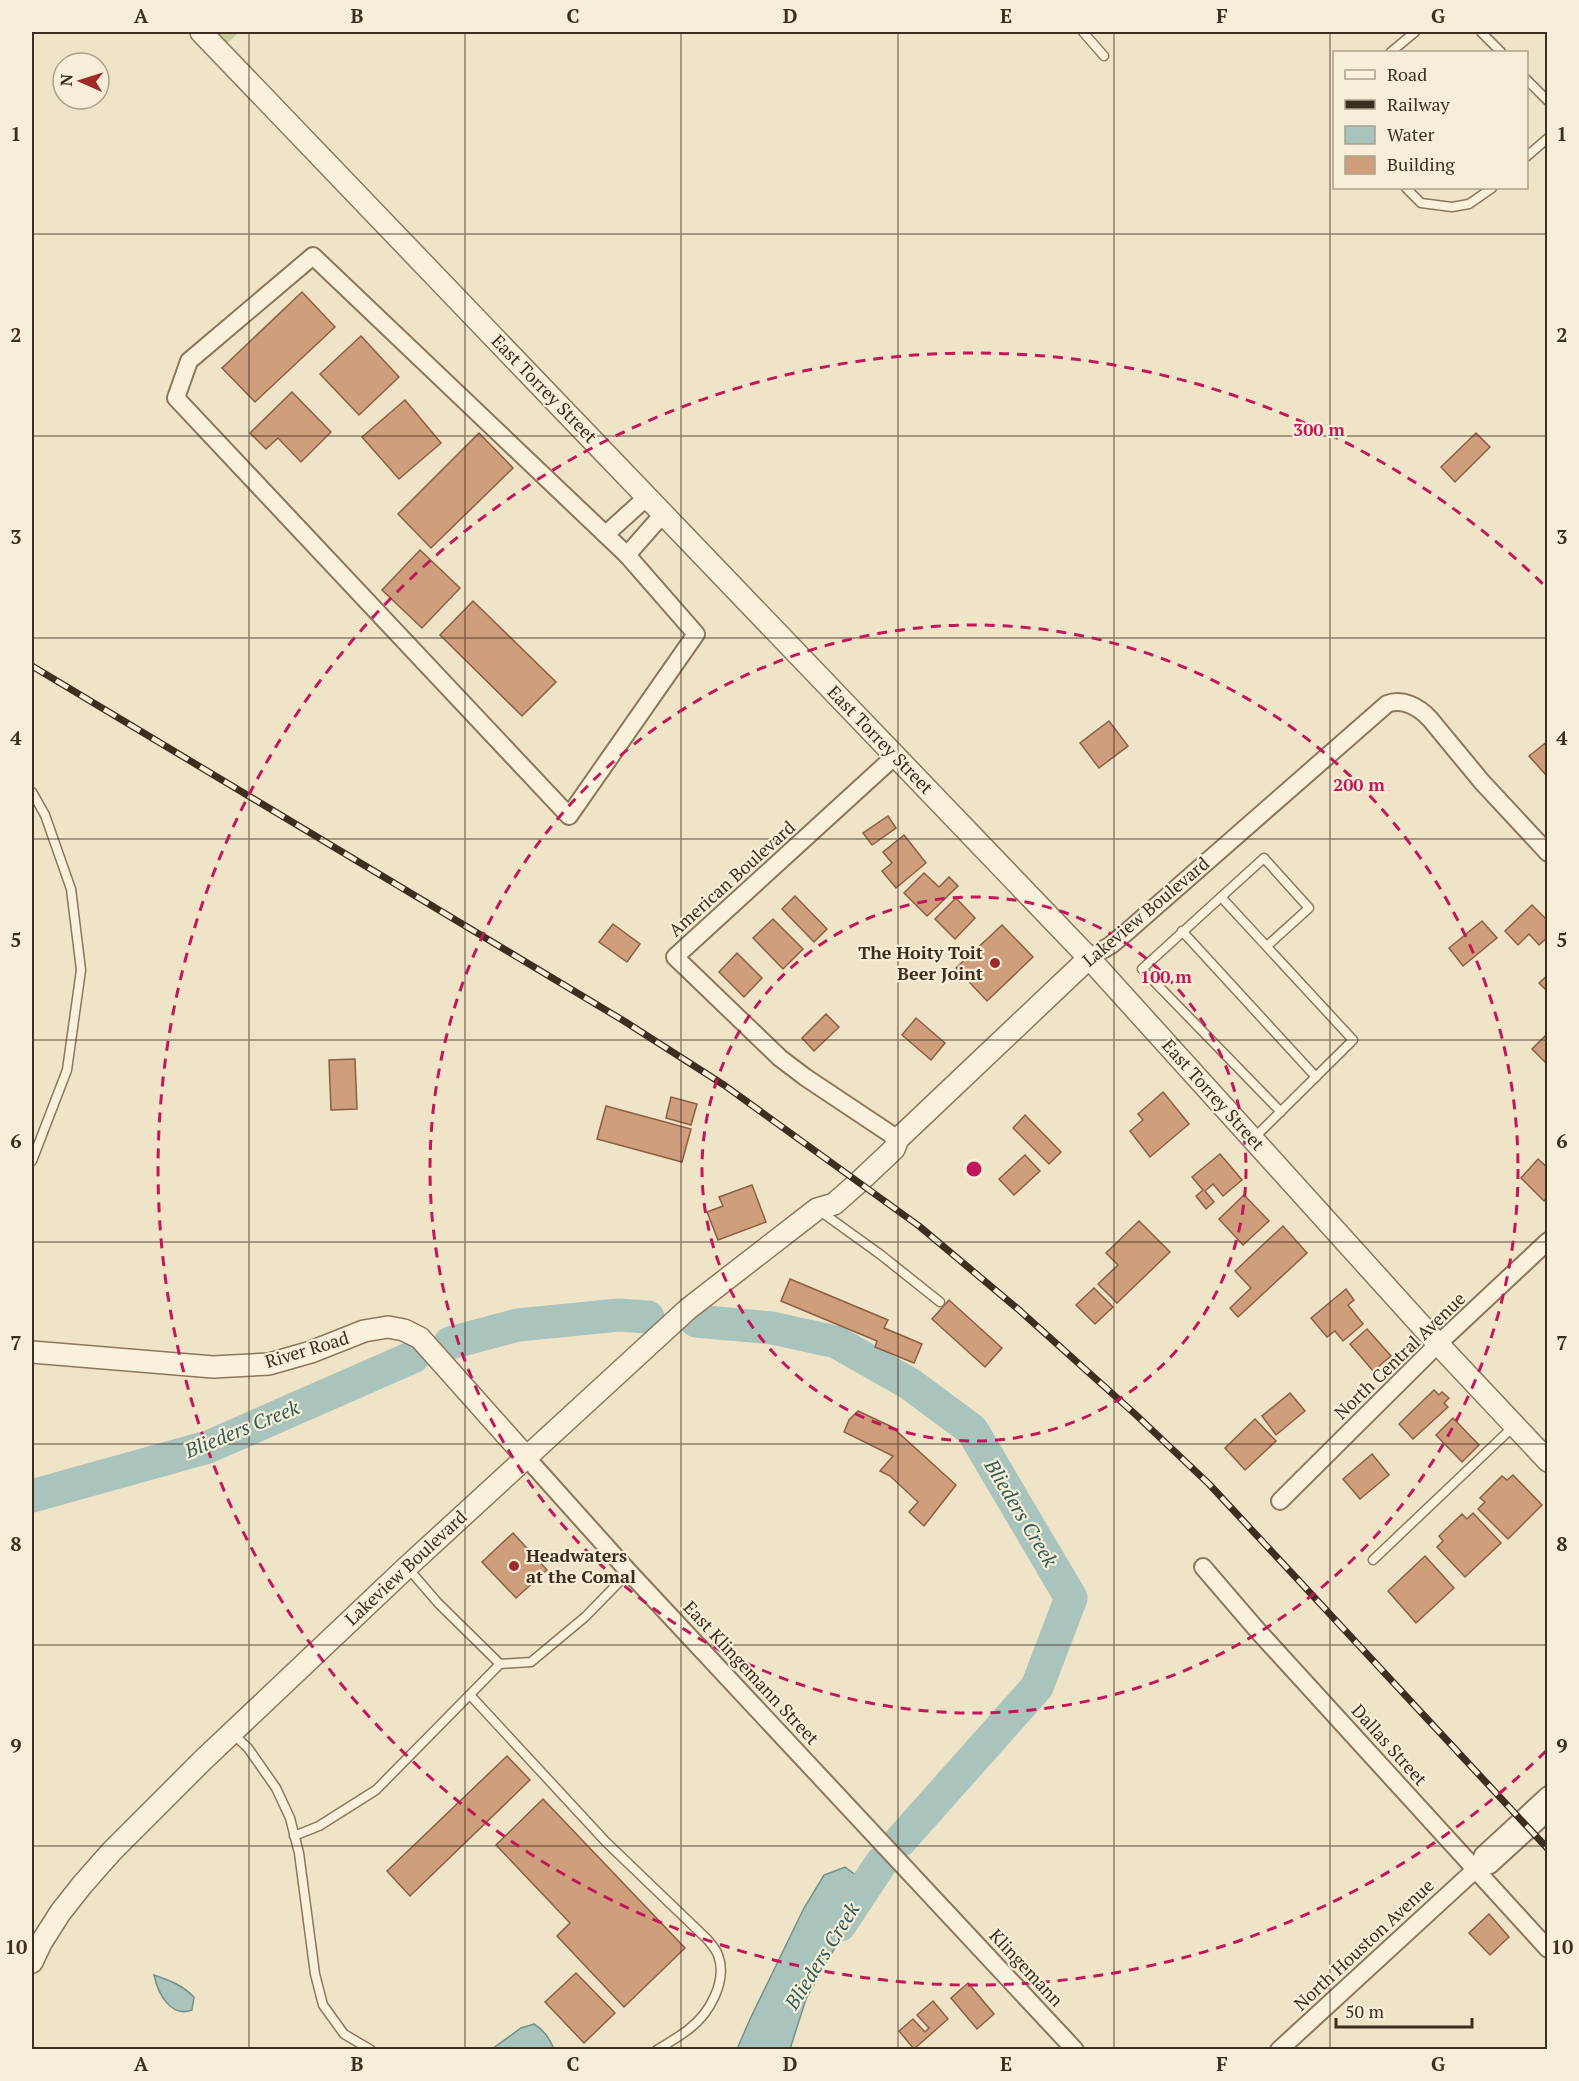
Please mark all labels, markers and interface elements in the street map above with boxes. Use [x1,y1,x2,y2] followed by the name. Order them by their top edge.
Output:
[134,2,149,29] text: A
[351,2,364,29] text: B
[566,2,580,29] text: C
[783,2,797,29] text: D
[1000,2,1012,29] text: E
[1216,2,1228,29] text: F
[1431,2,1445,29] text: G
[51,51,111,111] north arrow
[1333,51,1528,189] legend
[1387,62,1427,86] text: Road
[55,74,77,87] text: N
[1387,92,1451,116] text: Railway
[10,120,22,147] text: 1
[1556,120,1568,147] text: 1
[1387,122,1434,146] text: Water
[1387,152,1455,176] text: Building
[10,321,22,348] text: 2
[1556,321,1568,348] text: 2
[487,329,603,448] street label: East Torrey Street
[1293,417,1345,441] text: 300 m
[10,523,22,550] text: 3
[1556,523,1568,550] text: 3
[823,680,939,799] street label: East Torrey Street
[10,724,22,751] text: 4
[1556,724,1568,751] text: 4
[1333,772,1385,796] text: 200 m
[663,815,800,942] street label: American Boulevard
[1077,851,1214,971] street label: Lakeview Boulevard
[10,926,22,953] text: 5
[1556,926,1568,953] text: 5
[858,940,983,985] place label: The Hoity Toit Beer Joint
[988,956,1002,970] marker: The Hoity Toit Beer Joint
[1140,964,1192,988] text: 100 m
[1157,1033,1271,1156] street label: East Torrey Street
[10,1127,22,1154] text: 6
[1556,1127,1568,1154] text: 6
[964,1159,984,1179] centre of rings
[1329,1286,1470,1424] street label: North Central Avenue
[262,1325,351,1373] street label: River Road
[10,1329,22,1356] text: 7
[1556,1329,1568,1356] text: 7
[180,1393,303,1464] water label: Blieders Creek
[978,1453,1064,1572] water label: Blieders Creek
[339,1504,471,1630] street label: Lakeview Boulevard
[10,1530,22,1557] text: 8
[1556,1530,1568,1557] text: 8
[526,1543,636,1588] place label: Headwaters at the Comal
[507,1559,521,1573] marker: Headwaters at the Comal
[679,1595,825,1750] street label: East Klingemann Street
[1347,1698,1433,1790] street label: Dallas Street
[10,1732,22,1759] text: 9
[1556,1732,1568,1759] text: 9
[1288,1873,1438,2015] street label: North Houston Avenue
[778,1897,865,2015] water label: Blieders Creek
[985,1923,1069,2011] street label: Klingemann
[5,1933,27,1960] text: 10
[1551,1933,1573,1960] text: 10
[1336,1991,1472,2029] scale bar
[1345,1999,1385,2023] text: 50 m
[134,2050,149,2077] text: A
[351,2050,364,2077] text: B
[566,2050,580,2077] text: C
[783,2050,797,2077] text: D
[1000,2050,1012,2077] text: E
[1216,2050,1228,2077] text: F
[1431,2050,1445,2077] text: G

